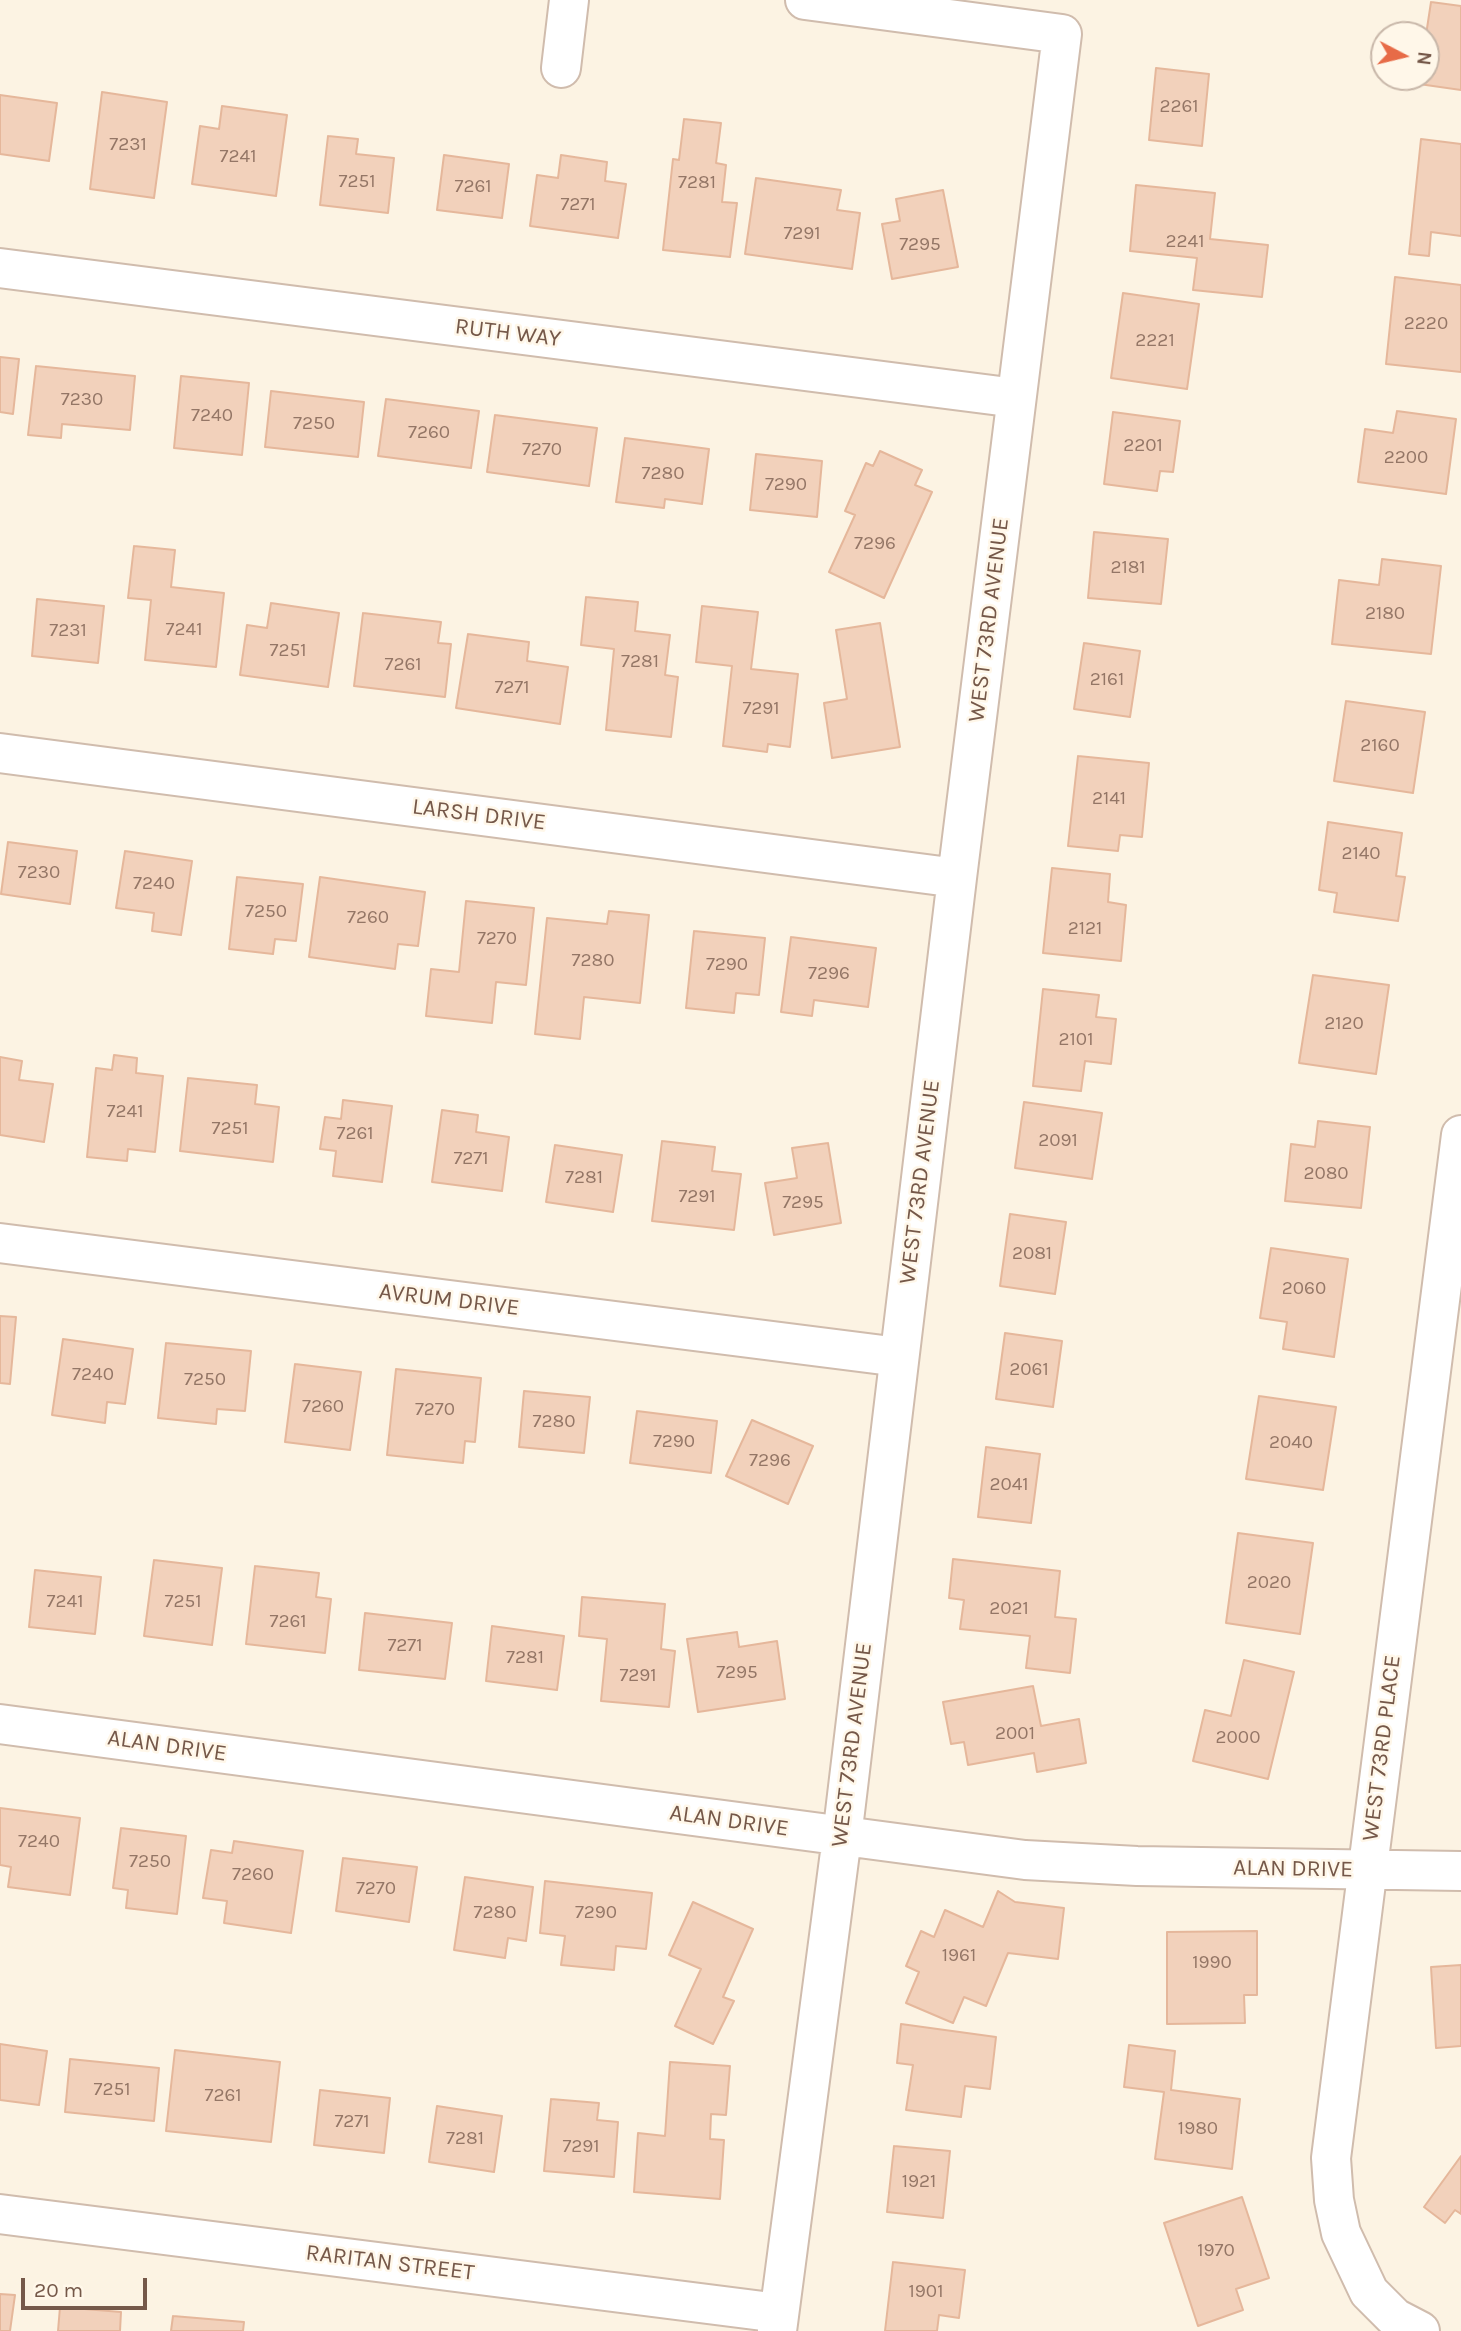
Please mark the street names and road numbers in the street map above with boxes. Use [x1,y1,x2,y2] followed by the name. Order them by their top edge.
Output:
[453,313,563,353] street label: RUTH WAY
[963,516,1015,724] street label: WEST 73RD AVENUE
[411,793,547,837] street label: LARSH DRIVE
[894,1078,946,1286] street label: WEST 73RD AVENUE
[377,1278,521,1322] street label: AVRUM DRIVE
[826,1641,878,1849] street label: WEST 73RD AVENUE
[1357,1653,1407,1843] street label: WEST 73RD PLACE
[106,1724,228,1768] street label: ALAN DRIVE
[668,1799,790,1843] street label: ALAN DRIVE
[1233,1854,1353,1884] street label: ALAN DRIVE
[304,2239,476,2287] street label: RARITAN STREET

